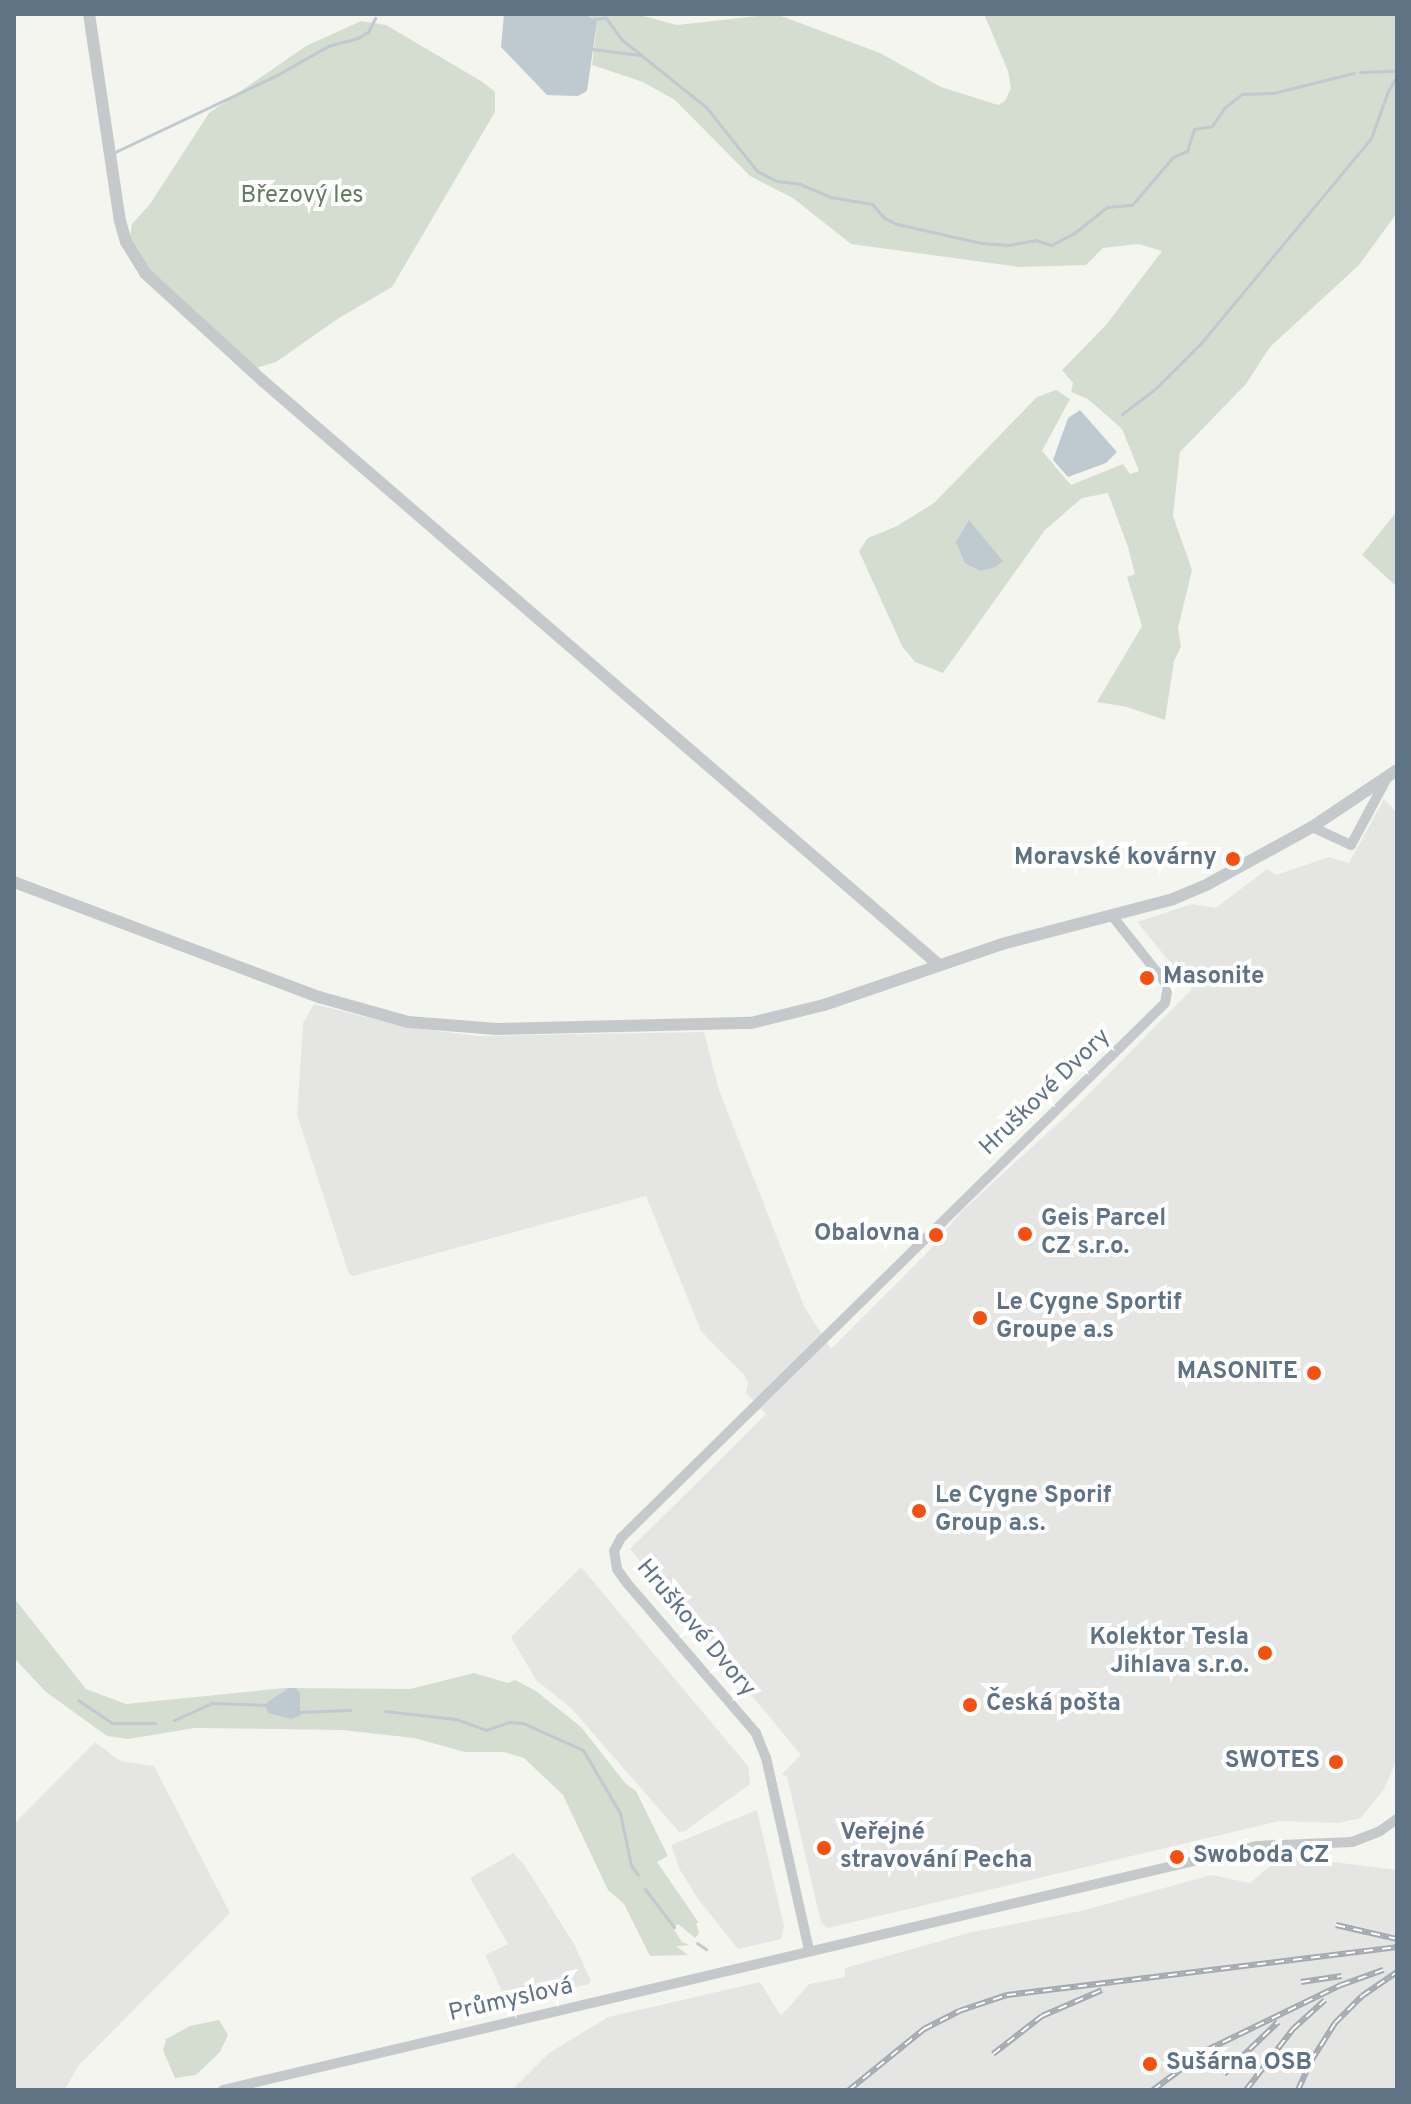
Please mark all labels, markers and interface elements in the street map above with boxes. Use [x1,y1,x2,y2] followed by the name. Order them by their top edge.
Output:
[240,183,364,211] park label: Březový les
[1014,845,1217,873] place label: Moravské kovárny
[1224,850,1242,868] marker: Moravské kovárny
[1163,964,1264,992] place label: Masonite
[1138,969,1156,987] marker: Masonite
[975,1023,1117,1163] street label: Hruškové Dvory
[1041,1206,1166,1262] place label: Geis Parcel CZ s.r.o.
[814,1221,920,1249] place label: Obalovna
[1016,1225,1034,1243] marker: Geis Parcel CZ s.r.o.
[927,1226,945,1244] marker: Obalovna
[996,1290,1182,1346] place label: Le Cygne Sportif Groupe a.s
[971,1309,989,1327] marker: Le Cygne Sportif Groupe a.s
[1177,1359,1298,1387] place label: MASONITE
[1305,1364,1323,1382] marker: MASONITE
[935,1483,1111,1539] place label: Le Cygne Sporif Group a.s.
[910,1502,928,1520] marker: Le Cygne Sporif Group a.s.
[629,1554,761,1704] street label: Hruškové Dvory
[1089,1625,1249,1681] place label: Kolektor Tesla Jihlava s.r.o.
[1256,1644,1274,1662] marker: Kolektor Tesla Jihlava s.r.o.
[986,1691,1121,1719] place label: Česká pošta
[961,1696,979,1714] marker: Česká pošta
[1225,1748,1320,1776] place label: SWOTES
[1327,1753,1345,1771] marker: SWOTES
[840,1820,1032,1876] place label: Veřejné stravování Pecha
[815,1839,833,1857] marker: Veřejné stravování Pecha
[1193,1843,1329,1871] place label: Swoboda CZ
[1168,1848,1186,1866] marker: Swoboda CZ
[446,1973,576,2029] street label: Průmyslová
[1166,2050,1312,2078] place label: Sušárna OSB
[1141,2055,1159,2073] marker: Sušárna OSB

